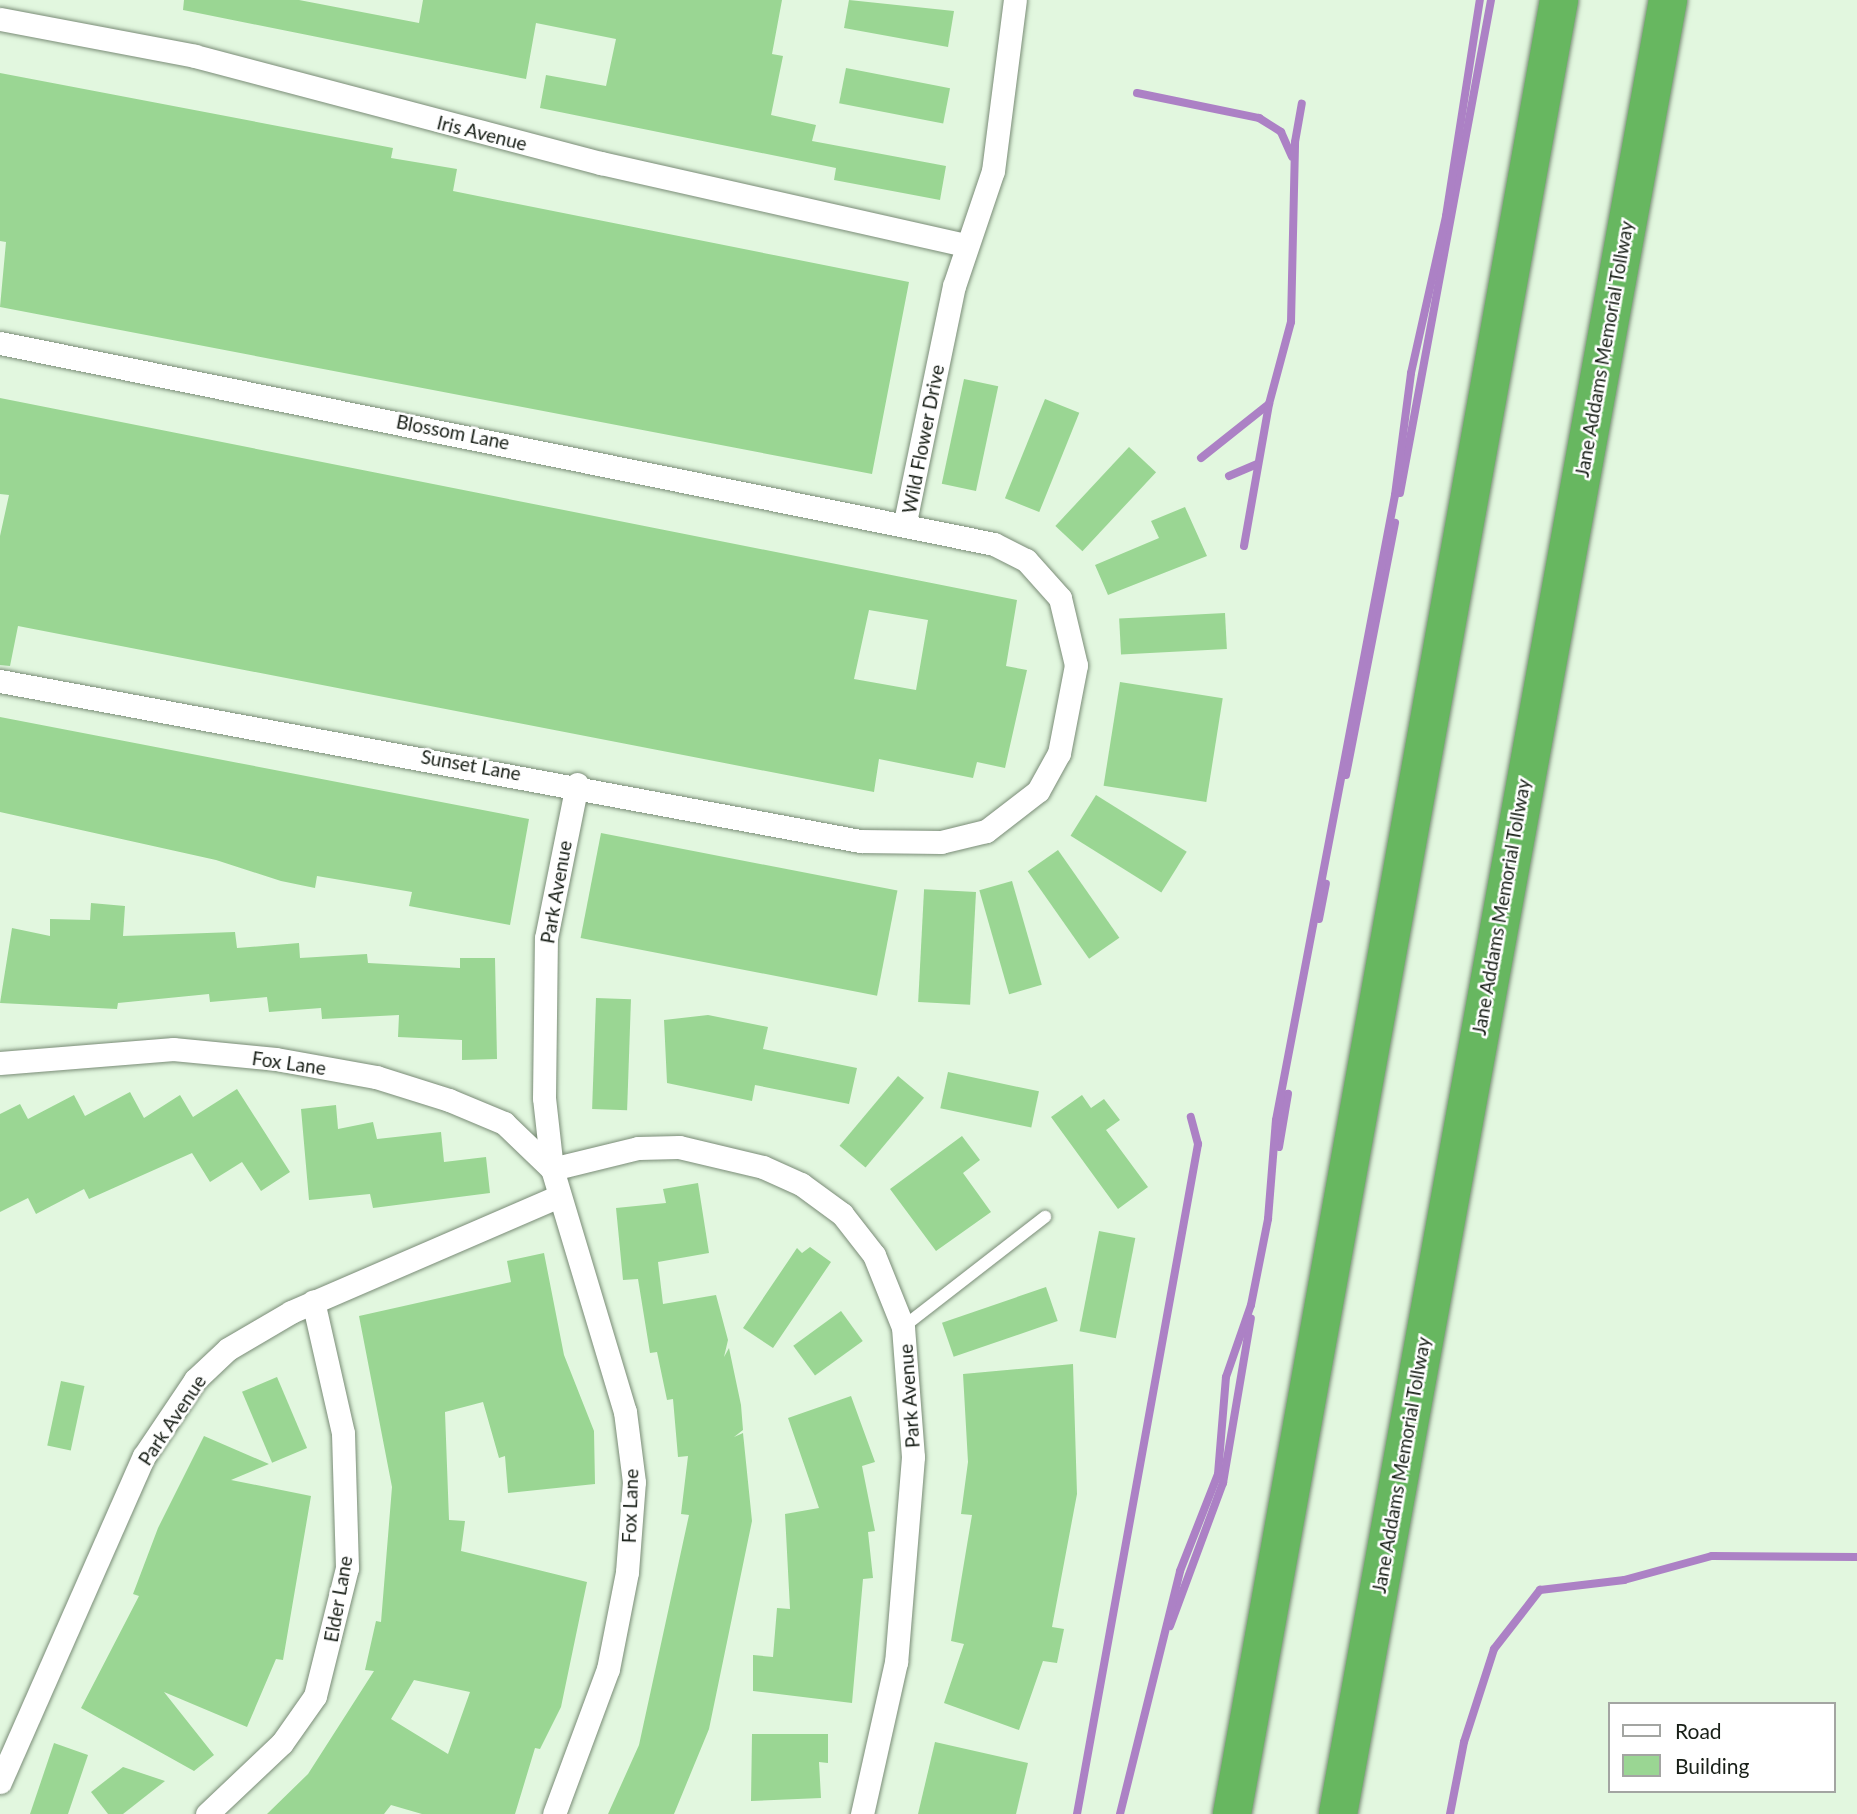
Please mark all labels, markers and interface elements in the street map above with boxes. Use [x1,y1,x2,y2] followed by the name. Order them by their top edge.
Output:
[434,111,530,155] street label: Iris Avenue
[1570,218,1638,480] street label: Jane Addams Memorial Tollway
[897,362,949,516] street label: Wild Flower Drive
[394,410,512,454] street label: Blossom Lane
[419,745,523,785] street label: Sunset Lane
[1467,776,1535,1038] street label: Jane Addams Memorial Tollway
[536,838,576,946] street label: Park Avenue
[251,1047,327,1079] street label: Fox Lane
[1367,1334,1435,1596] street label: Jane Addams Memorial Tollway
[894,1343,924,1449] street label: Park Avenue
[133,1370,211,1470] street label: Park Avenue
[617,1468,643,1544] street label: Fox Lane
[319,1554,357,1644] street label: Elder Lane
[1608,1702,1836,1793] legend
[1675,1718,1722,1743] text: Road
[1675,1753,1750,1778] text: Building

